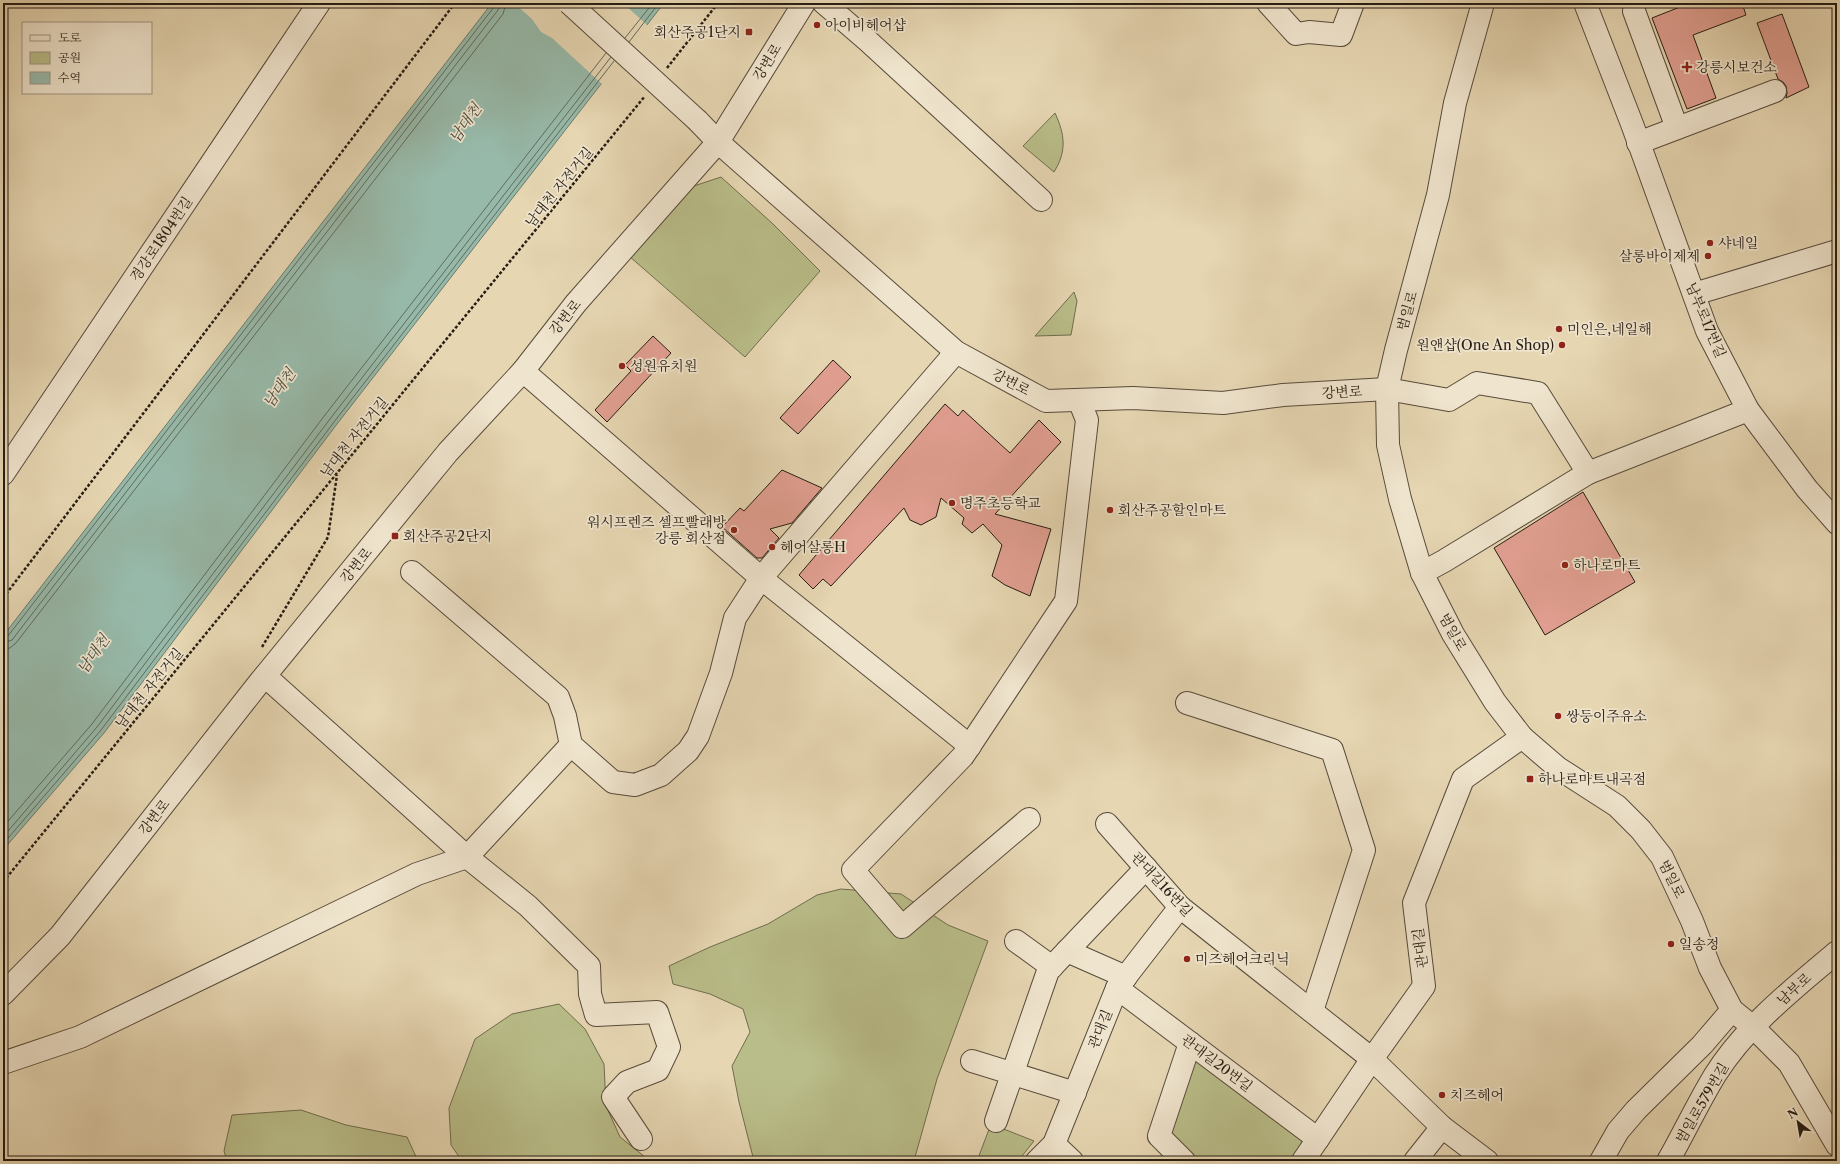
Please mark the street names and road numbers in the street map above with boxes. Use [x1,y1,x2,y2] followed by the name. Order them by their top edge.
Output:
[749,40,786,84] street label: 강변로
[521,143,597,231] street label: 남대천 자전거길
[126,193,196,285] street label: 경강로1804번길
[1682,279,1730,361] street label: 남부로17번길
[1393,289,1421,333] street label: 범일로
[545,295,585,338] street label: 강변로
[989,365,1034,400] street label: 강변로
[1321,382,1363,402] street label: 강변로
[316,393,392,481] street label: 남대천 자전거길
[336,543,376,586] street label: 강변로
[1435,610,1471,655] street label: 범일로
[111,644,187,732] street label: 남대천 자전거길
[134,795,174,839] street label: 강변로
[1128,848,1196,920] street label: 관대길16번길
[1655,857,1689,902] street label: 범일로
[1409,927,1431,969] street label: 관대길
[1773,968,1815,1009] street label: 남부로
[1084,1007,1116,1051] street label: 관대길
[1178,1030,1256,1096] street label: 관대길20번길
[1672,1059,1732,1147] street label: 범일로579번길

